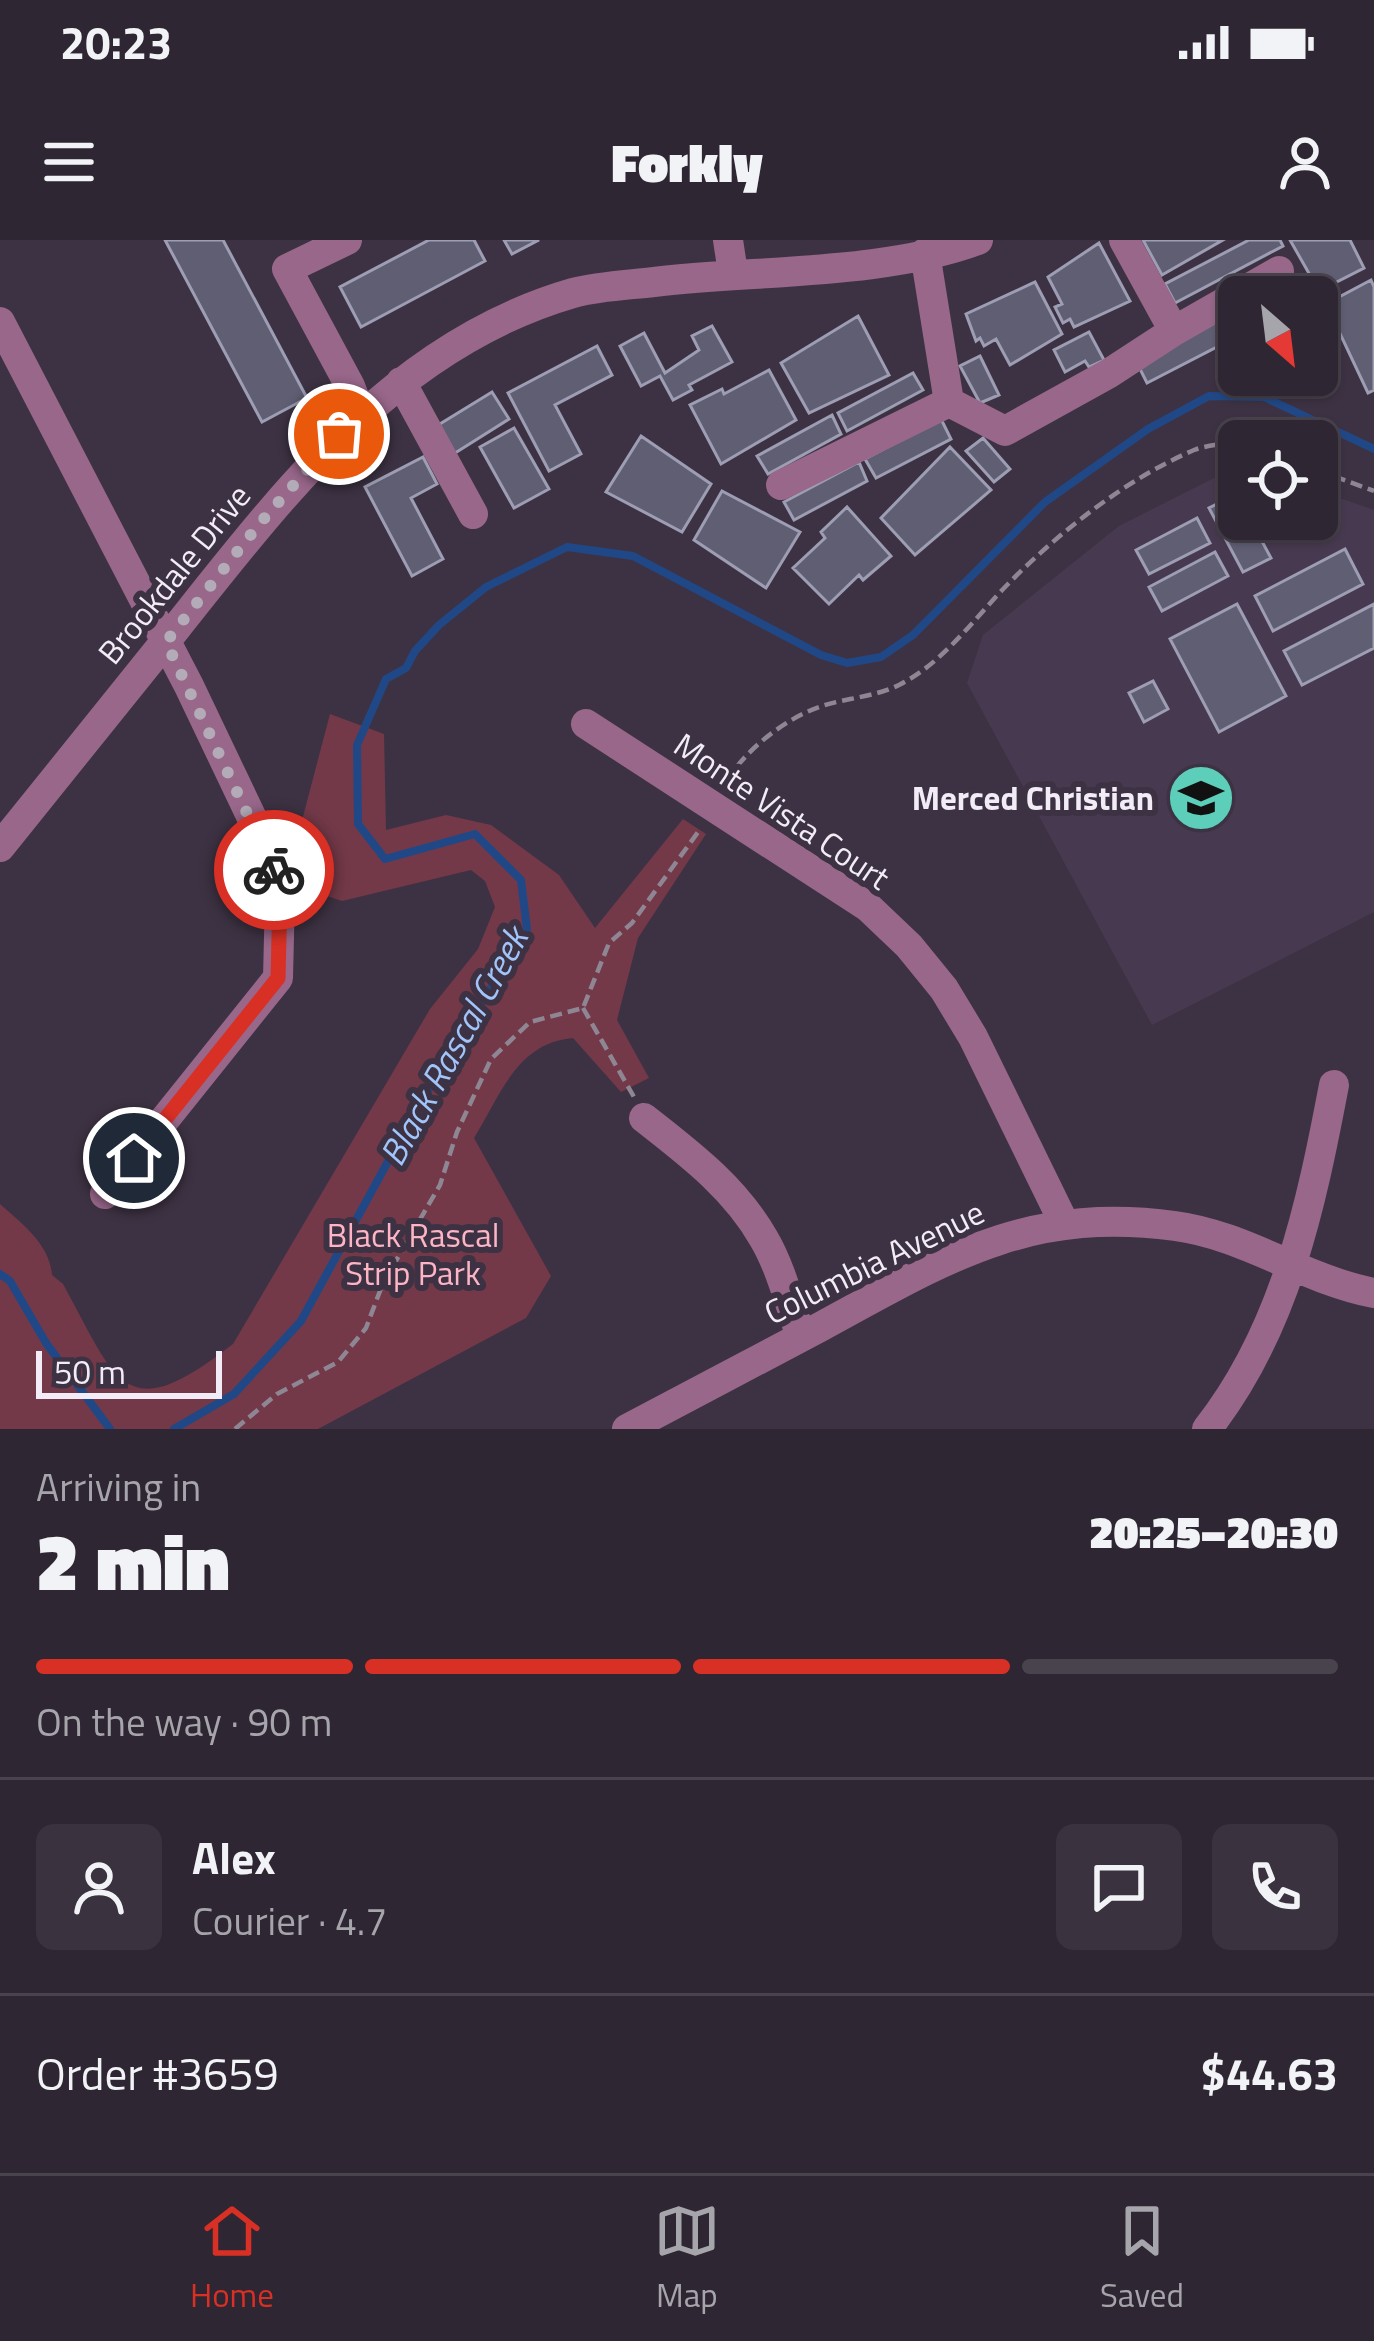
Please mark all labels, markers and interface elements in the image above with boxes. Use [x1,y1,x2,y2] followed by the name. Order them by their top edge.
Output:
[60,8,172,76] text: 20:23
[611,121,763,203] text: Forkly
[36,129,102,195] icon: menu
[1272,129,1338,195] icon: person
[1218,276,1338,396] north arrow
[1218,276,1338,540] map controls
[288,383,390,485] pin
[306,401,372,467] icon: bag
[1218,420,1338,540] button: locate
[86,473,262,675] street label: Brookdale Drive
[664,720,900,902] street label: Monte Vista Court
[1166,763,1236,833] school or university icon: Merced Christian
[912,773,1154,823] place label: Merced Christian
[214,810,334,930] courier
[241,837,307,903] icon: bike
[365,913,543,1175] water label: Black Rascal Creek
[83,1107,185,1209] pin
[101,1125,167,1191] icon: home
[755,1187,993,1337] street label: Columbia Avenue
[327,1210,499,1298] park label: Black Rascal Strip Park
[36,1345,222,1398] scale bar
[54,1347,126,1397] text: 50 m
[36,1457,201,1516] text: Arriving in
[1089,1497,1338,1565] text: 20:25–20:30
[36,1502,230,1620] text: 2 min
[36,1692,332,1751] text: On the way · 90 m
[192,1823,276,1891] text: Alex
[36,1824,162,1950] button: person
[1056,1824,1182,1950] button: chat
[1212,1824,1338,1950] button: phone
[192,1891,387,1950] text: Courier · 4.7
[36,2039,279,2107] text: Order #3659
[1200,2039,1338,2107] text: $44.63
[190,2198,274,2320] tab: Home
[654,2198,720,2320] tab: Map
[1100,2198,1184,2320] tab: Saved

